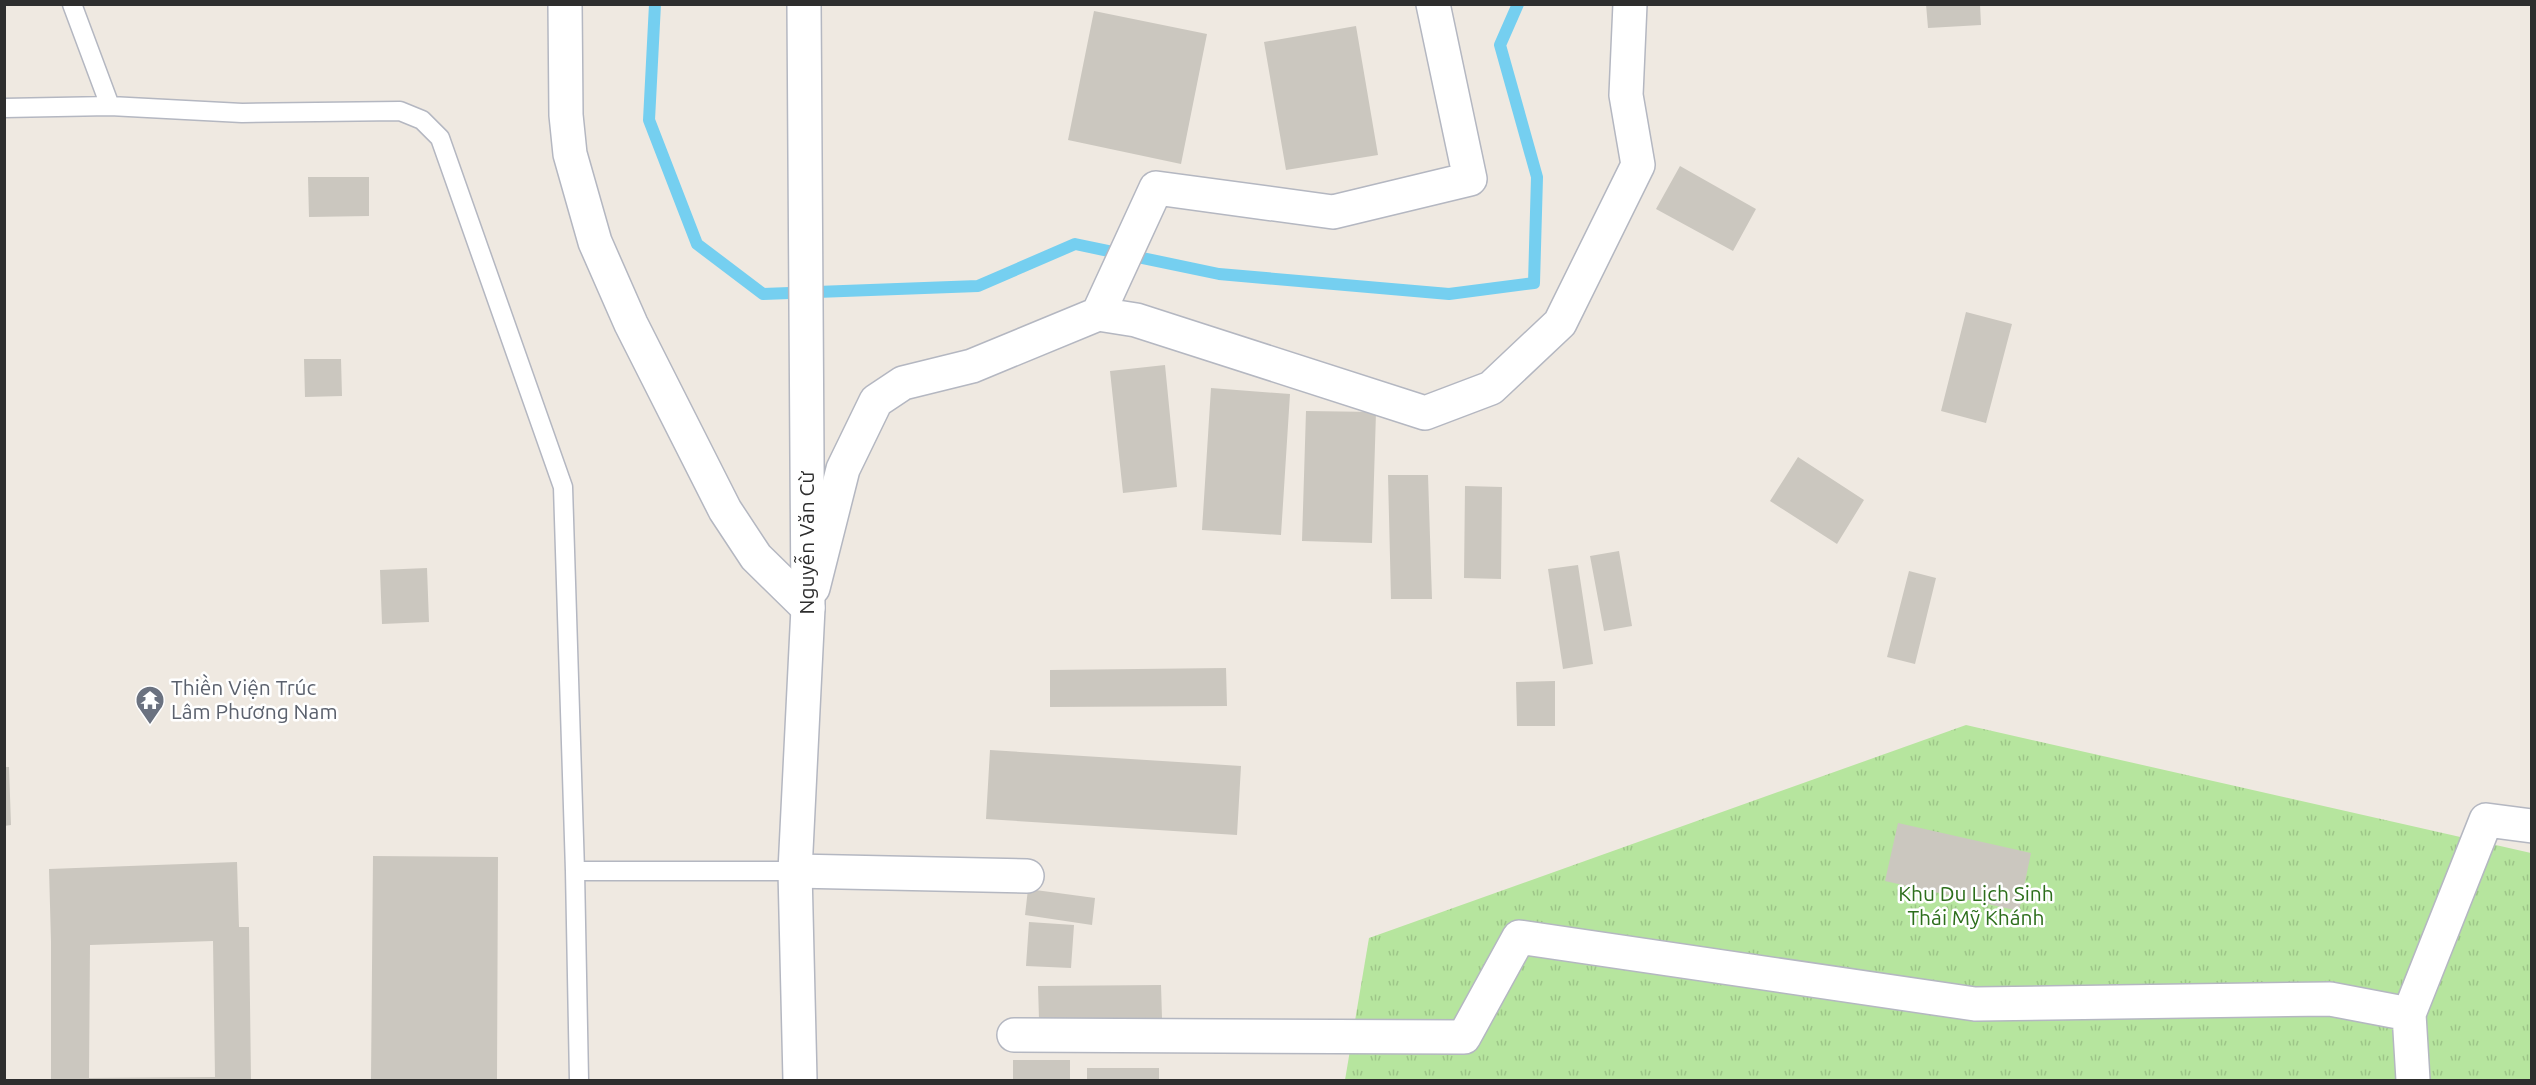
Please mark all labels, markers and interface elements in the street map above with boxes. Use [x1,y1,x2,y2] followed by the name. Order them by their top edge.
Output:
[793,471,818,615] street label: Nguyễn Văn Cừ
[171,673,338,723] place label: Thiền Viện Trúc Lâm Phương Nam
[134,684,166,726] temple icon: Thiền Viện Trúc Lâm Phương Nam
[1898,881,2054,929] park label: Khu Du Lịch Sinh Thái Mỹ Khánh

